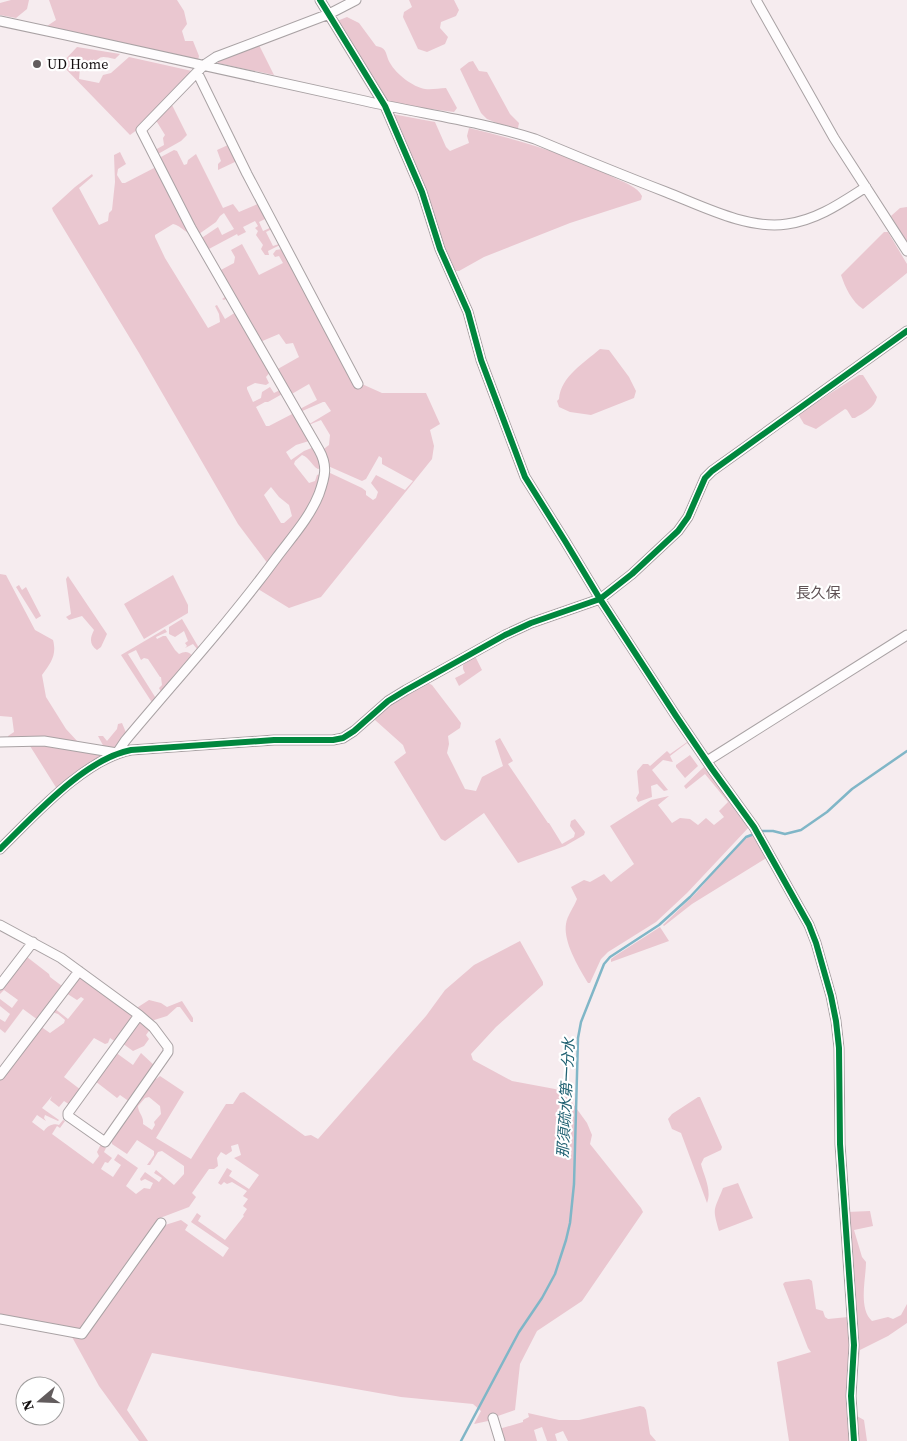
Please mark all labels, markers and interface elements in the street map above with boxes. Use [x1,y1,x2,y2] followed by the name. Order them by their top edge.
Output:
[47,54,108,74] place label: UD Home
[31,58,43,70] marker: UD Home
[795,582,841,603] district label: 長久保
[552,1036,579,1158] water label: 那須疏水第一分水
[15,1376,65,1426] north arrow
[17,1397,39,1413] text: N

